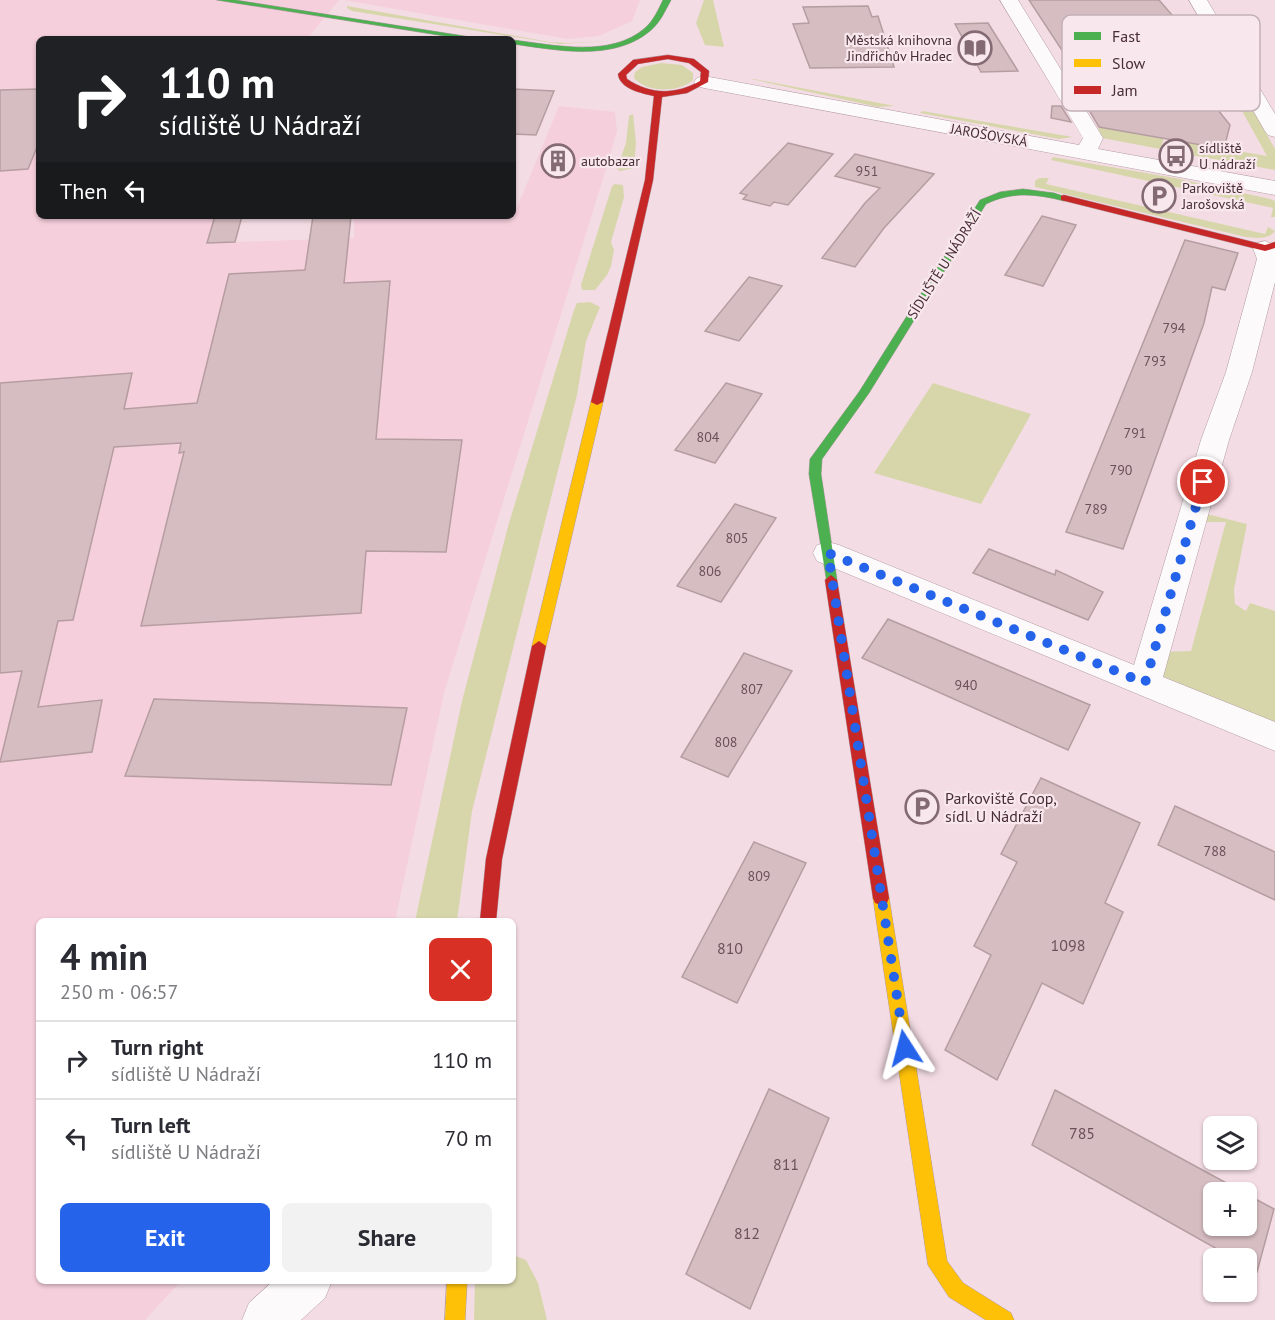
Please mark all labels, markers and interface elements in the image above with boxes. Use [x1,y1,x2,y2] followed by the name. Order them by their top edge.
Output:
[1062,15,1260,111] legend
[1112,26,1141,46] text: Fast
[957,30,993,66] library icon: Městská knihovna Jindřichův Hradec
[845,31,952,65] place label: Městská knihovna Jindřichův Hradec
[1112,53,1146,73] text: Slow
[159,55,275,110] text: 110 m
[60,60,138,138] icon: right
[1111,80,1138,100] text: Jam
[159,108,361,142] text: sídliště U Nádraží
[948,119,1030,151] street label: JAROŠOVSKÁ
[1158,138,1194,174] bus stop icon: sídliště U nádraží
[1199,139,1256,173] place label: sídliště U nádraží
[540,143,576,179] building icon: autobazar
[581,152,640,170] place label: autobazar
[856,162,878,180] house number: 951
[119,174,152,207] icon: left
[60,177,107,205] text: Then
[1141,178,1177,214] parking icon: Parkoviště Jarošovská
[1181,179,1245,213] place label: Parkoviště Jarošovská
[903,205,985,322] street label: SÍDLIŠTĚ U NÁDRAŽÍ
[1163,319,1186,337] house number: 794
[1144,352,1166,370] house number: 793
[1124,424,1146,442] house number: 791
[697,428,720,446] house number: 804
[1177,456,1228,507] pin
[1110,461,1133,479] house number: 790
[1186,465,1219,498] icon: arrive
[1085,500,1107,518] house number: 789
[726,529,748,547] house number: 805
[699,562,721,580] house number: 806
[955,676,978,694] house number: 940
[741,680,763,698] house number: 807
[715,733,737,751] house number: 808
[945,788,1057,826] place label: Parkoviště Coop, sídl. U Nádraží
[904,789,940,825] parking icon: Parkoviště Coop, sídl. U Nádraží
[1204,842,1226,860] house number: 788
[748,867,770,885] house number: 809
[60,933,148,980] text: 4 min
[1051,935,1085,955] house number: 1098
[429,938,492,1001] button: close
[717,938,743,958] house number: 810
[60,979,178,1005] text: 250 m · 06:57
[873,1016,937,1080] position arrow
[111,1033,203,1061] text: Turn right
[60,1044,93,1077] icon: right
[432,1046,492,1074] text: 110 m
[111,1061,261,1087] text: sídliště U Nádraží
[111,1111,191,1139] text: Turn left
[1203,1116,1257,1302] map controls
[1203,1116,1257,1170] button: layers
[60,1122,93,1155] icon: left
[1069,1123,1095,1143] house number: 785
[444,1124,492,1152] text: 70 m
[111,1139,261,1165] text: sídliště U Nádraží
[773,1154,799,1174] house number: 811
[1203,1182,1257,1236] button: +
[60,1203,270,1272] button: Exit
[282,1203,492,1272] button: Share
[734,1223,760,1243] house number: 812
[1203,1248,1257,1302] button: −

